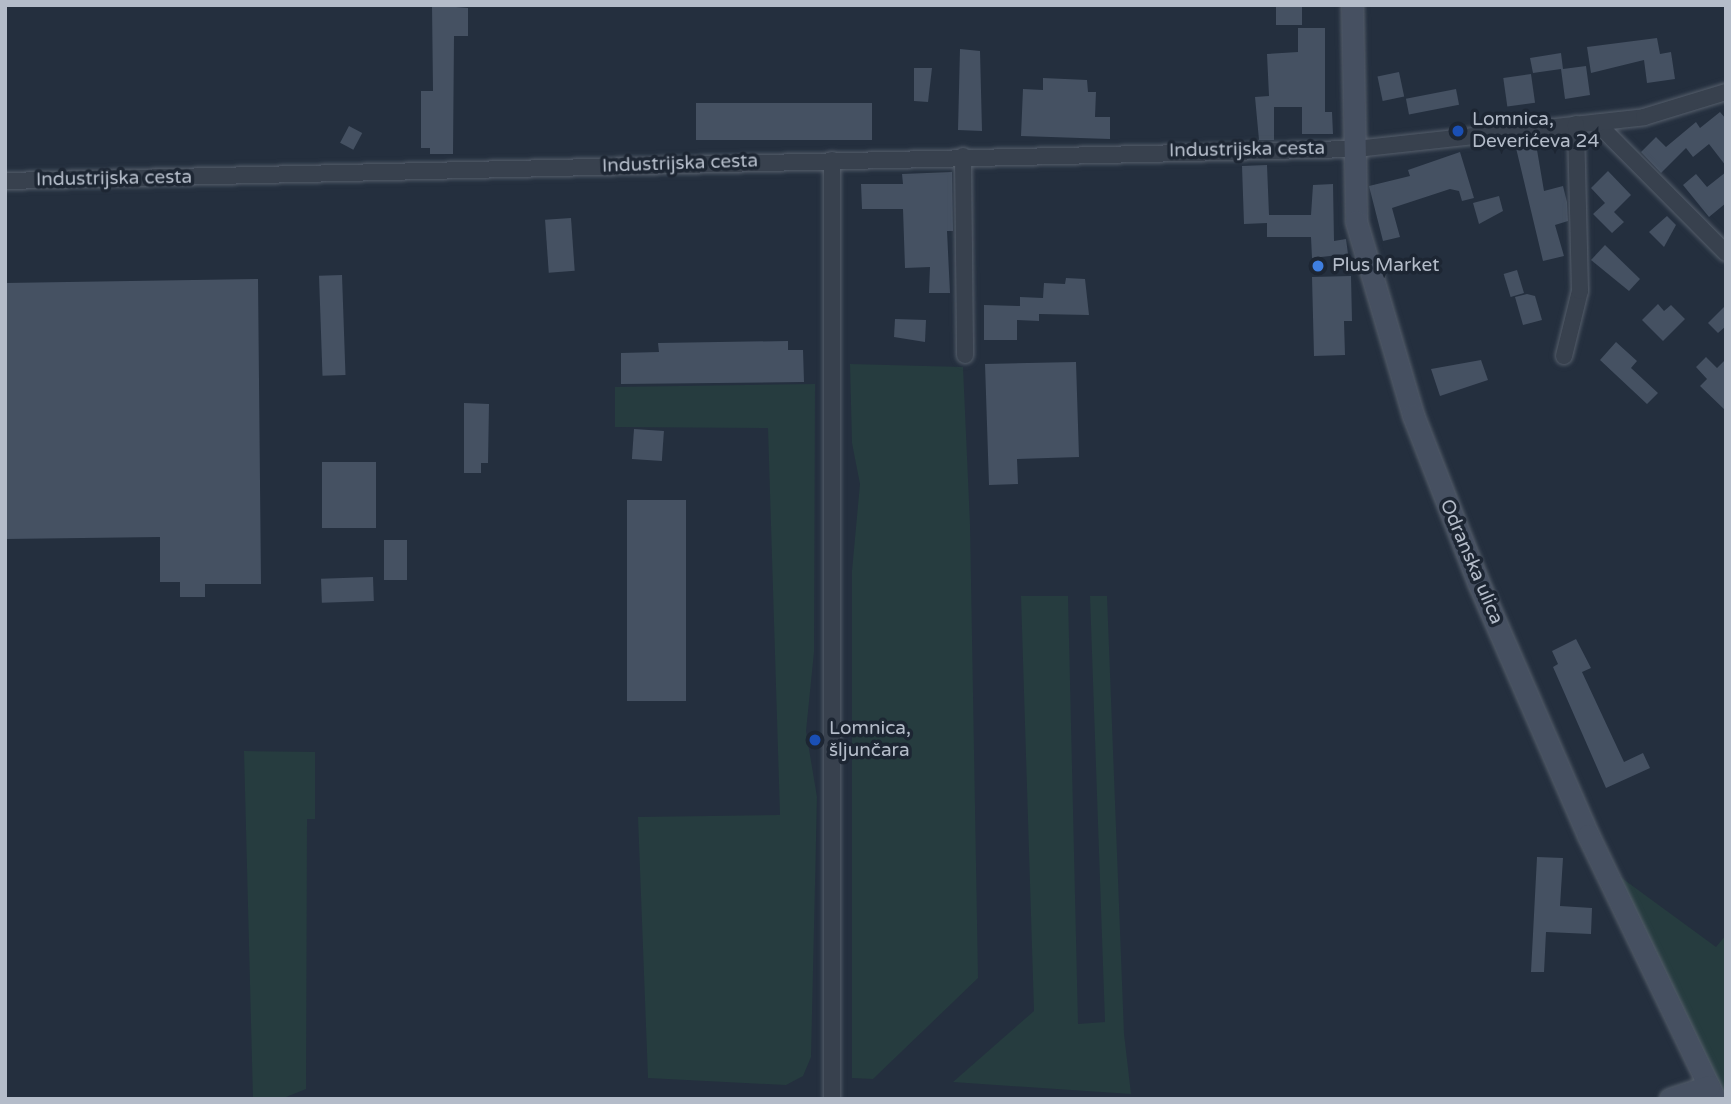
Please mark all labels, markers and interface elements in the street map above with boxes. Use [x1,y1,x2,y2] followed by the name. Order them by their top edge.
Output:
[1472,109,1599,153] place label: Lomnica, Deverićeva 24
[1450,123,1466,139] marker: Lomnica, Deverićeva 24
[1169,137,1325,163] street label: Industrijska cesta
[602,150,758,178] street label: Industrijska cesta
[36,166,192,192] street label: Industrijska cesta
[1332,255,1440,277] place label: Plus Market
[1310,258,1326,274] marker: Plus Market
[1434,496,1508,628] street label: Odranska ulica
[829,718,911,762] place label: Lomnica, šljunčara
[807,732,823,748] marker: Lomnica, šljunčara

